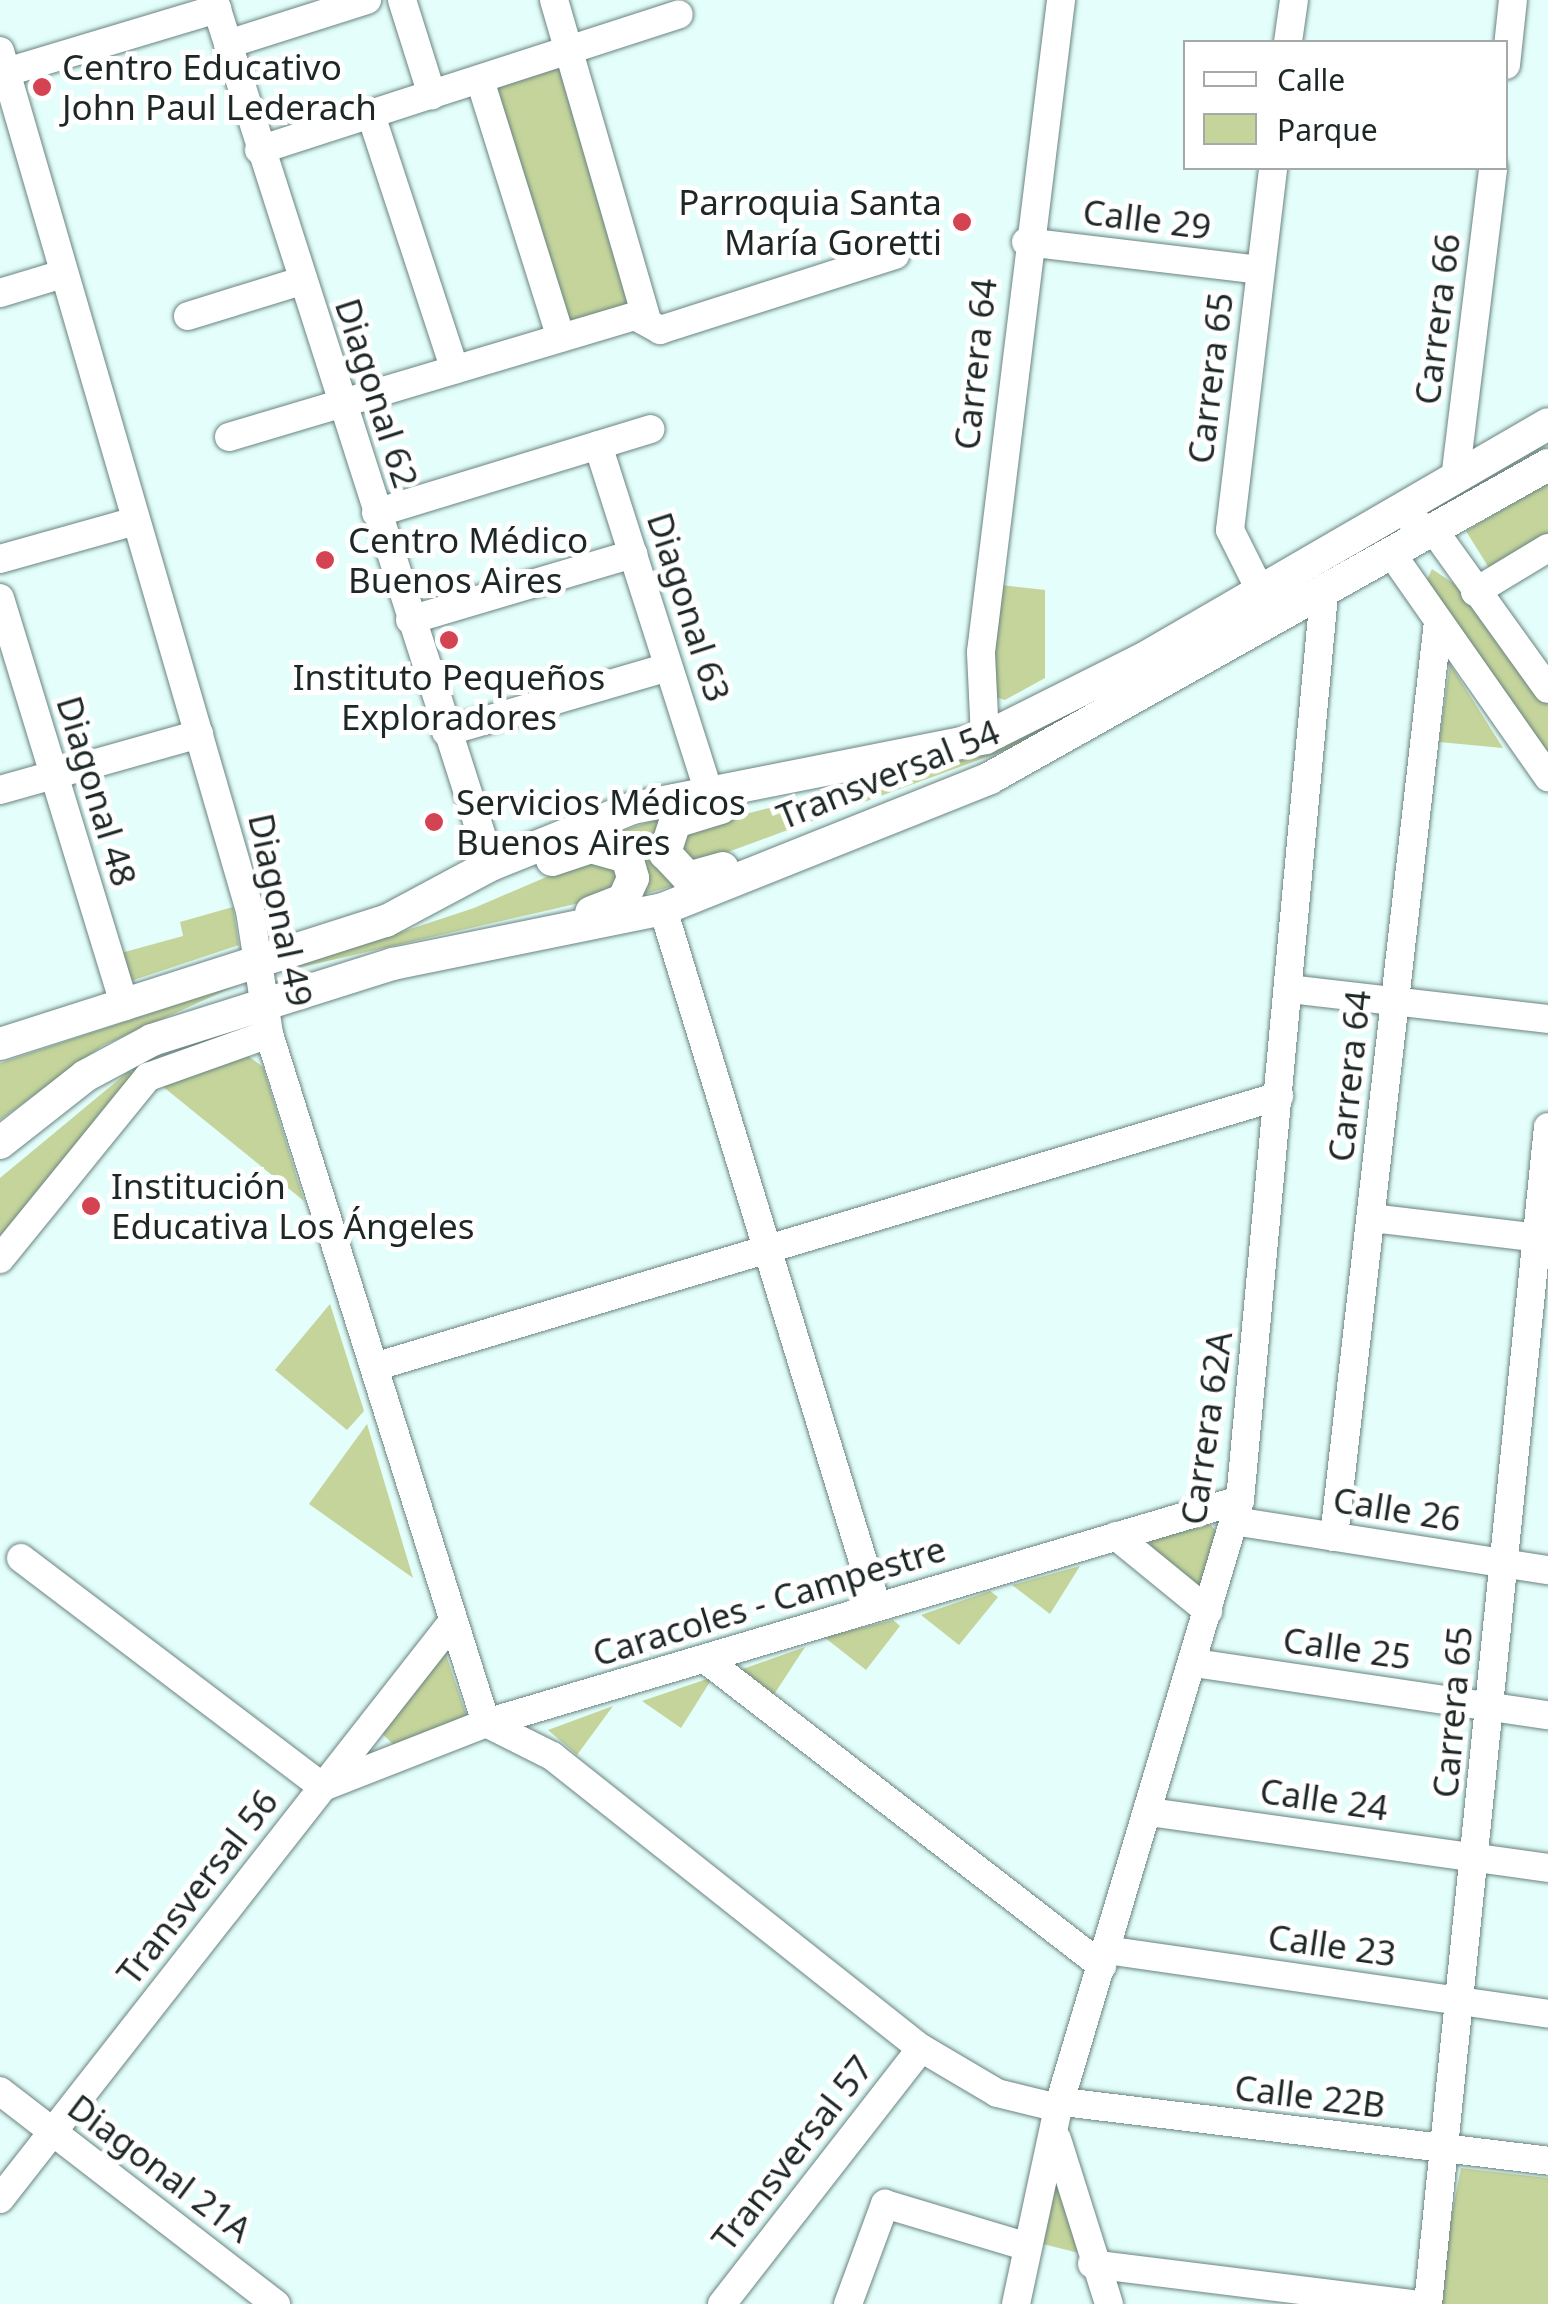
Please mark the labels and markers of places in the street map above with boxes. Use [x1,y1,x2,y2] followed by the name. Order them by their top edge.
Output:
[62,46,377,128] place label: Centro Educativo John Paul Lederach
[31,76,53,98] marker: Centro Educativo John Paul Lederach
[678,181,942,263] place label: Parroquia Santa María Goretti
[951,211,973,233] marker: Parroquia Santa María Goretti
[348,519,588,601] place label: Centro Médico Buenos Aires
[312,547,338,573] marker: Centro Médico Buenos Aires
[438,629,460,651] marker: Instituto Pequeños Exploradores
[293,656,605,738] place label: Instituto Pequeños Exploradores
[456,781,746,863] place label: Servicios Médicos Buenos Aires
[421,809,447,835] marker: Servicios Médicos Buenos Aires
[111,1165,474,1247] place label: Institución Educativa Los Ángeles
[80,1195,102,1217] marker: Institución Educativa Los Ángeles

